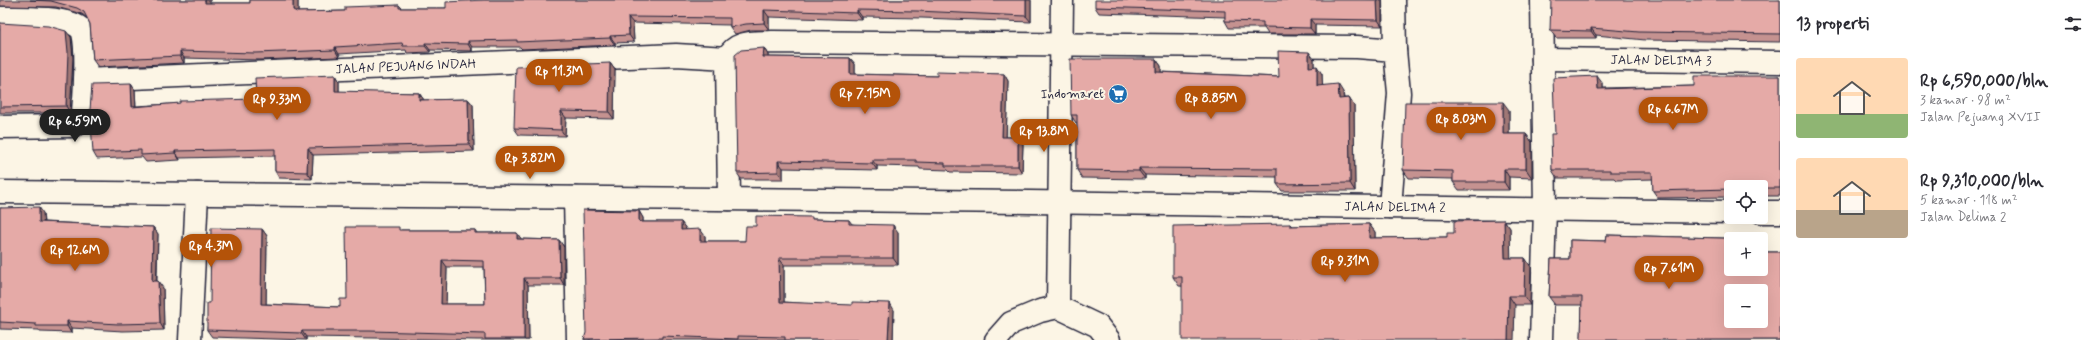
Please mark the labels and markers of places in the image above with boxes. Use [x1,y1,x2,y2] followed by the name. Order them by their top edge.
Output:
[518,59,600,93] pin: Rp 11.3M
[824,81,906,115] pin: Rp 7.15M
[1107,83,1129,105] supermarket icon: Indomaret
[1041,86,1104,103] place label: Indomaret
[1170,86,1252,120] pin: Rp 8.85M
[236,87,318,121] pin: Rp 9.33M
[1632,97,1714,131] pin: Rp 6.67M
[1420,107,1502,141] pin: Rp 8.03M
[34,109,116,143] pin: Rp 6.59M
[1003,119,1085,153] pin: Rp 13.8M
[489,146,571,180] pin: Rp 3.82M
[174,234,248,268] pin: Rp 4.3M
[34,238,116,272] pin: Rp 12.6M
[1304,249,1386,283] pin: Rp 9.31M
[1628,256,1710,290] pin: Rp 7.61M

